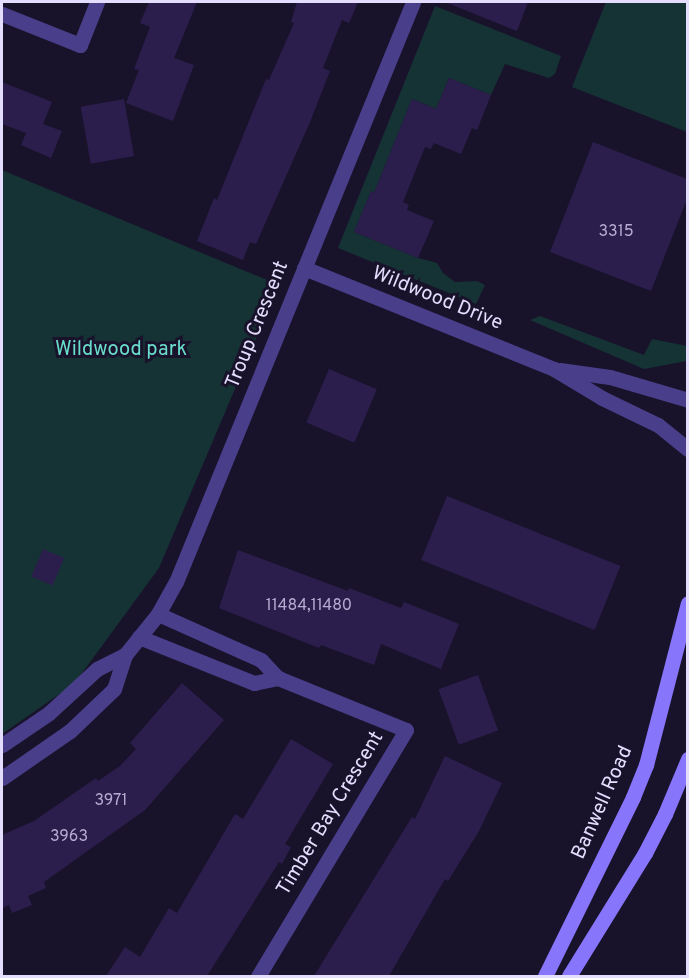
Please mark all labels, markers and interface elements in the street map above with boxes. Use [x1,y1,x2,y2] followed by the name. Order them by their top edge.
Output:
[598,222,634,242] house number: 3315
[222,258,294,392] street label: Troup Crescent
[368,262,506,336] street label: Wildwood Drive
[55,338,187,362] park label: Wildwood park
[266,596,352,616] house number: 11484,11480
[272,728,390,900] street label: Timber Bay Crescent
[567,743,639,863] street label: Banwell Road
[95,791,127,811] house number: 3971
[50,827,88,847] house number: 3963

